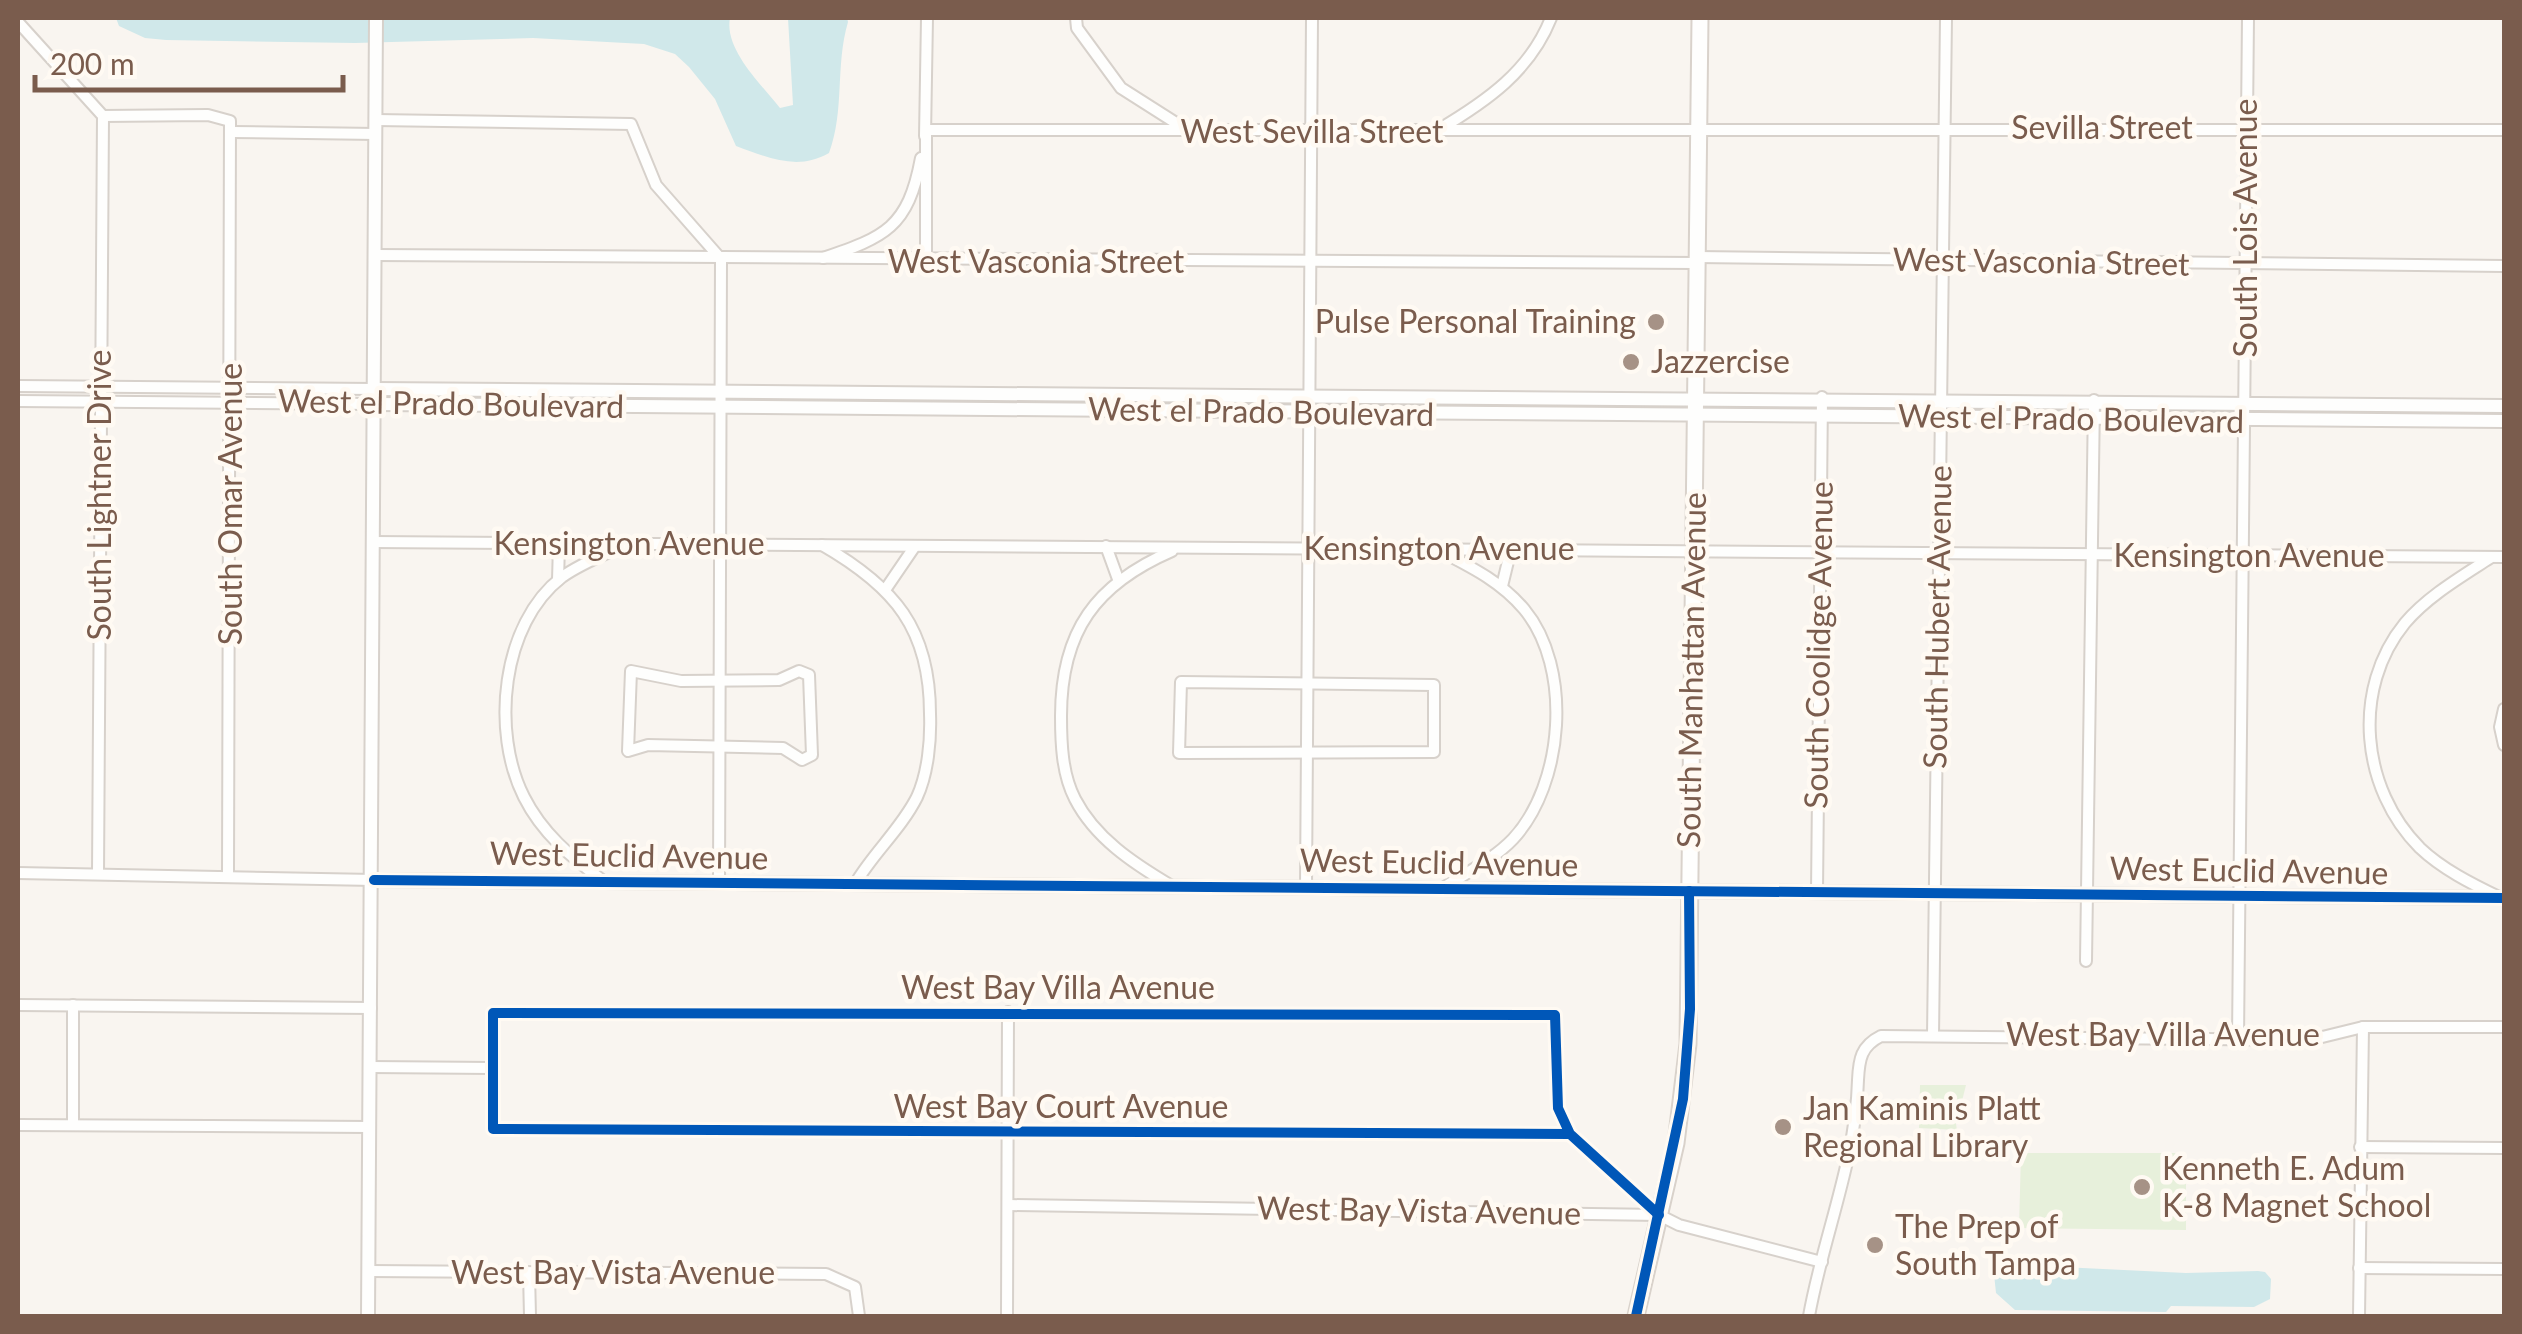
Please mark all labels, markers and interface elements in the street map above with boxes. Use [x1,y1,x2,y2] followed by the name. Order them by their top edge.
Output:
[35,30,342,92] scale bar
[50,45,135,81] text: 200 m
[2225,99,2264,357] street label: South Lois Avenue
[2011,107,2193,146] street label: Sevilla Street
[1180,111,1444,150] street label: West Sevilla Street
[1892,238,2190,283] street label: West Vasconia Street
[888,241,1185,280] street label: West Vasconia Street
[1315,301,1636,340] place label: Pulse Personal Training
[1645,311,1667,333] marker: Pulse Personal Training
[1651,341,1790,380] place label: Jazzercise
[79,350,118,640] street label: South Lightner Drive
[1620,351,1642,373] marker: Jazzercise
[210,363,249,645] street label: South Omar Avenue
[278,380,625,425] street label: West el Prado Boulevard
[1088,388,1435,433] street label: West el Prado Boulevard
[1898,395,2245,440] street label: West el Prado Boulevard
[1914,465,1959,769] street label: South Hubert Avenue
[1795,481,1840,809] street label: South Coolidge Avenue
[1668,492,1713,848] street label: South Manhattan Avenue
[493,523,765,562] street label: Kensington Avenue
[1303,528,1575,567] street label: Kensington Avenue
[2113,535,2385,574] street label: Kensington Avenue
[489,833,769,876] street label: West Euclid Avenue
[1299,840,1579,883] street label: West Euclid Avenue
[2109,848,2389,891] street label: West Euclid Avenue
[901,967,1215,1006] street label: West Bay Villa Avenue
[2006,1014,2320,1053] street label: West Bay Villa Avenue
[894,1086,1228,1125] street label: West Bay Court Avenue
[1803,1088,2041,1164] place label: Jan Kaminis Platt Regional Library
[1772,1116,1794,1138] marker: Jan Kaminis Platt Regional Library
[2162,1148,2431,1224] place label: Kenneth E. Adum K-8 Magnet School
[2131,1176,2153,1198] marker: Kenneth E. Adum K-8 Magnet School
[1257,1187,1581,1232] street label: West Bay Vista Avenue
[1895,1206,2076,1282] place label: The Prep of South Tampa
[1864,1234,1886,1256] marker: The Prep of South Tampa
[451,1252,775,1291] street label: West Bay Vista Avenue

